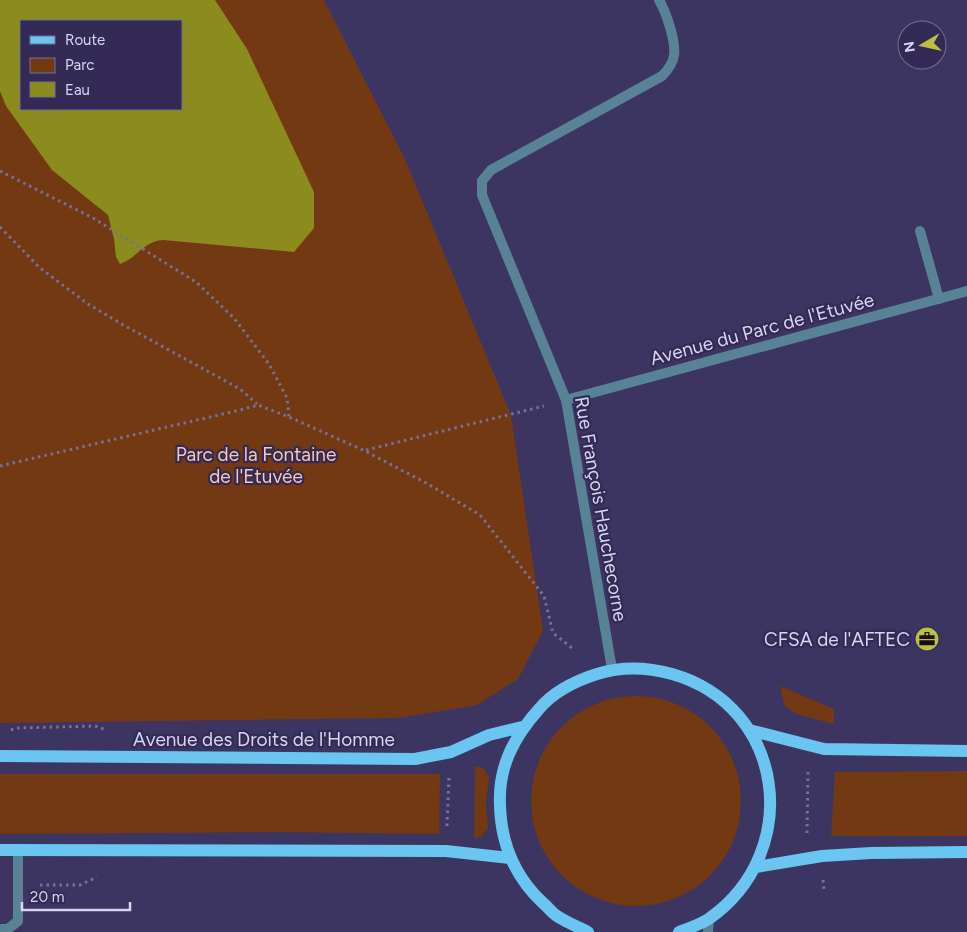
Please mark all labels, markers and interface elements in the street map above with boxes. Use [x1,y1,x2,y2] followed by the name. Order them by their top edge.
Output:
[20,20,182,110] legend
[897,20,947,70] north arrow
[65,31,105,49] text: Route
[900,40,919,54] text: N
[65,56,94,74] text: Parc
[65,81,90,99] text: Eau
[647,288,877,370] street label: Avenue du Parc de l'Etuvée
[570,395,632,623] street label: Rue François Hauchecorne
[176,443,336,488] park label: Parc de la Fontaine de l'Etuvée
[914,626,940,652] office icon: CFSA de l'AFTEC
[764,628,910,651] place label: CFSA de l'AFTEC
[133,728,395,751] street label: Avenue des Droits de l'Homme
[22,880,130,912] scale bar
[30,888,64,906] text: 20 m

